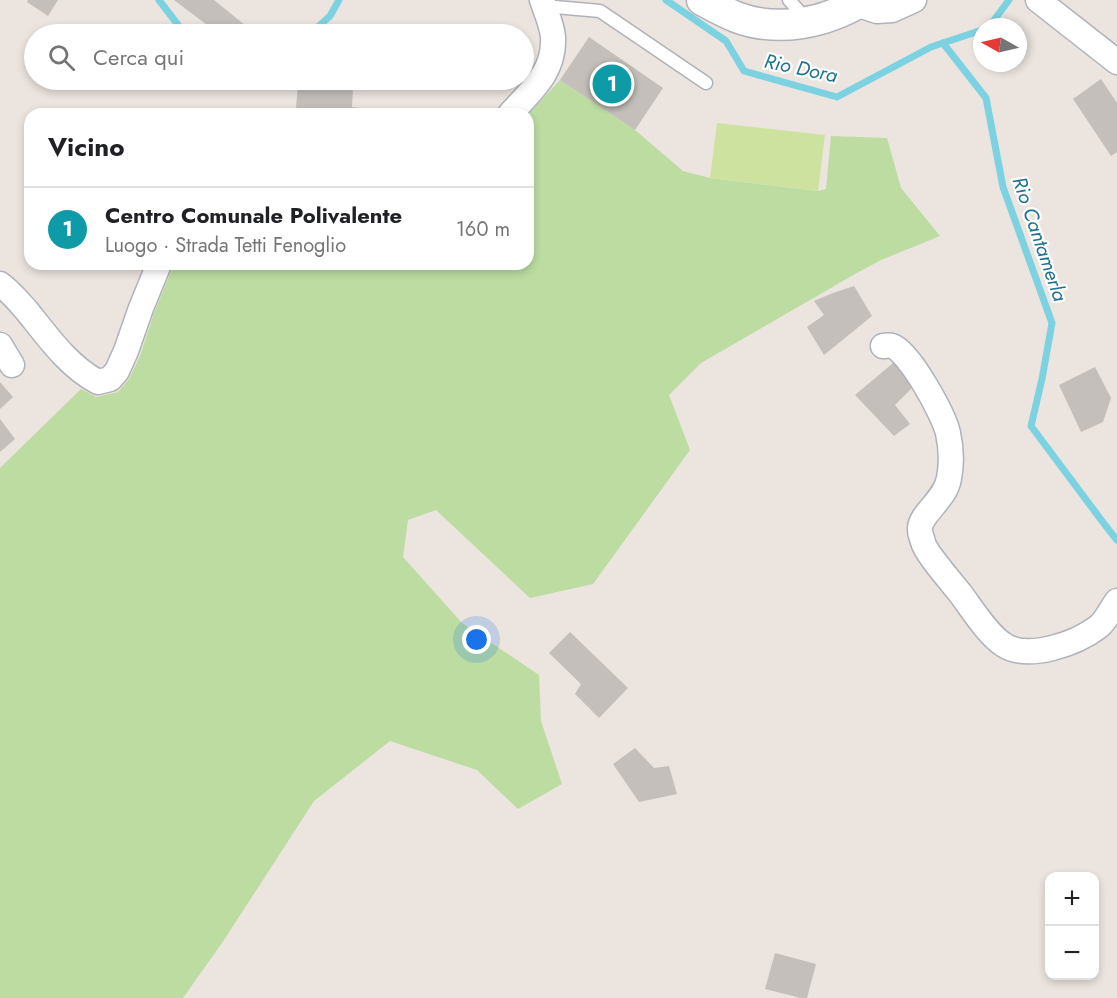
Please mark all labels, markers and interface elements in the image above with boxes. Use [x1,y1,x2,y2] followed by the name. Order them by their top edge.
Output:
[973,18,1027,72] north arrow
[24,24,534,90] search box
[45,41,78,74] icon: search
[93,41,184,73] text: Cerca qui
[762,47,840,90] water label: Rio Dora
[592,62,632,106] pin: 1
[48,128,125,166] text: Vicino
[1005,173,1074,305] water label: Rio Cantamerla
[105,199,402,231] text: Centro Comunale Polivalente
[62,215,73,244] text: 1
[456,215,510,244] text: 160 m
[105,231,346,260] text: Luogo · Strada Tetti Fenoglio
[462,625,491,654] your location
[1045,872,1099,980] map controls
[1045,872,1099,926] button: +
[1045,926,1099,980] button: −

